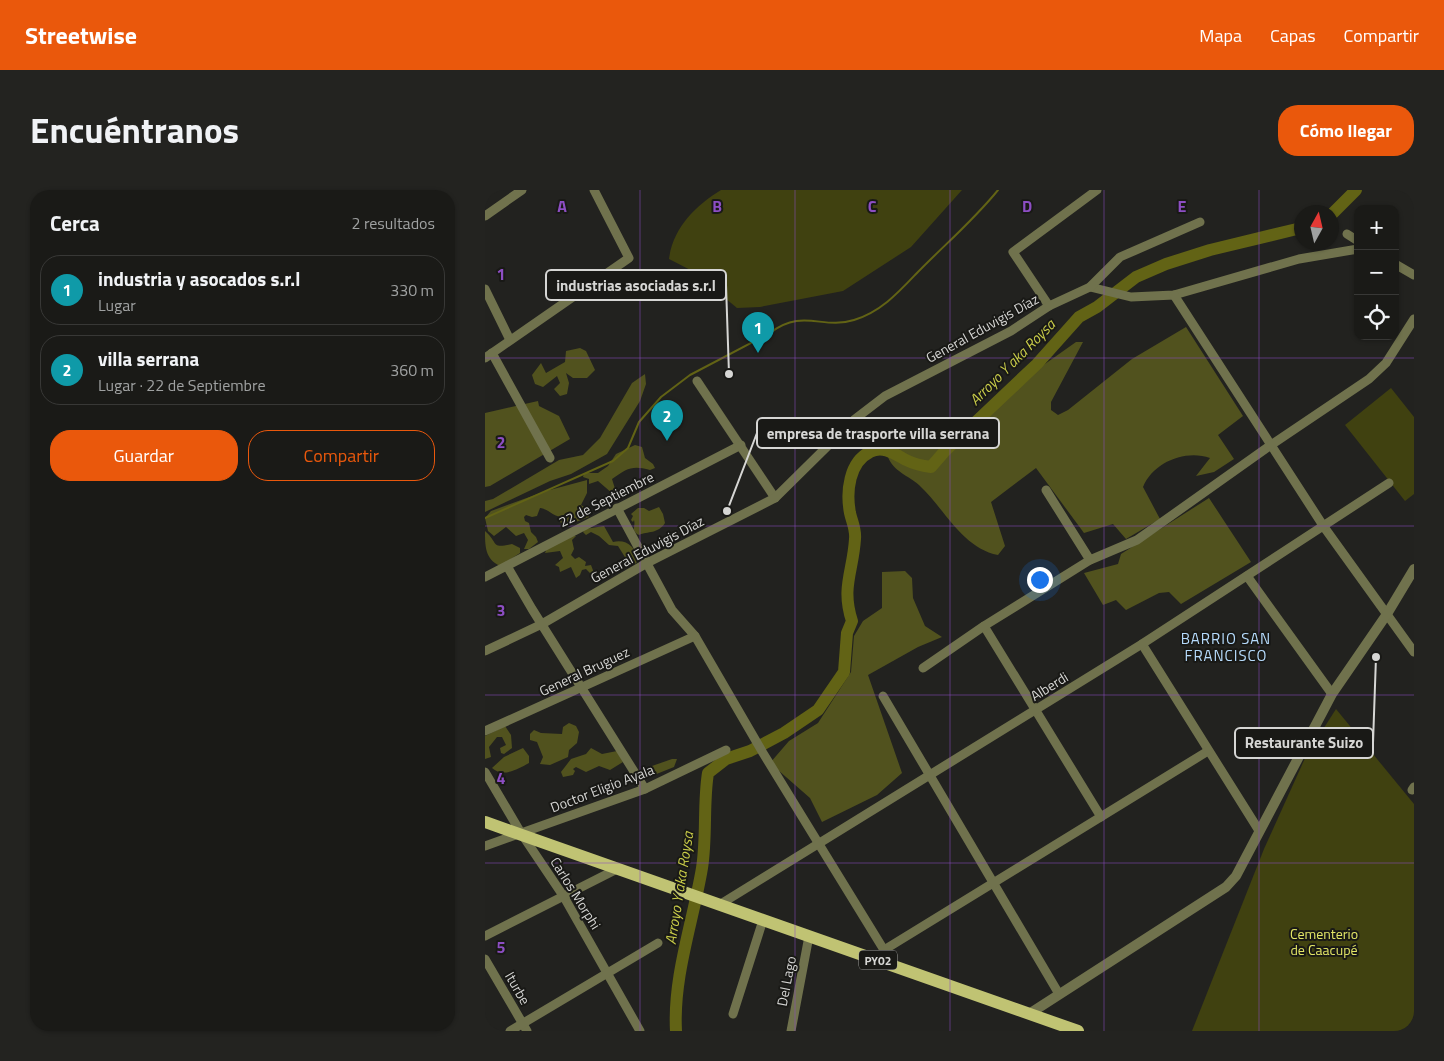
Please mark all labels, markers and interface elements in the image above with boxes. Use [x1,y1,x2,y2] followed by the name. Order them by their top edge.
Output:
[25,17,137,53] text: Streetwise
[1199,22,1242,49] text: Mapa
[1270,22,1316,49] text: Capas
[1344,22,1419,49] text: Compartir
[30,103,239,157] text: Encuéntranos
[1278,105,1414,156] button: Cómo llegar
[557,194,567,218] text: A
[712,194,722,218] text: B
[868,194,877,218] text: C
[1022,194,1032,218] text: D
[1178,194,1187,218] text: E
[1294,205,1339,250] north arrow
[1354,205,1399,340] map controls
[1354,205,1399,250] button: +
[50,207,100,239] text: Cerca
[351,211,435,235] text: 2 resultados
[1354,250,1399,295] button: −
[497,262,505,286] text: 1
[98,264,300,293] text: industria y asocados s.r.l
[546,270,726,300] callout: industrias asociadas s.r.l
[556,274,716,297] text: industrias asociadas s.r.l
[63,278,71,302] text: 1
[390,278,434,302] text: 330 m
[922,288,1042,368] street label: General Eduvigis Díaz
[98,293,136,317] text: Lugar
[1354,295,1399,340] button: locate
[742,312,774,353] pin: 1
[964,313,1061,410] water label: Arroyo Y aka Roysa
[98,344,199,373] text: villa serrana
[63,358,71,382] text: 2
[390,358,434,382] text: 360 m
[98,373,265,397] text: Lugar · 22 de Septiembre
[651,400,683,441] pin: 2
[757,418,999,448] callout: empresa de trasporte villa serrana
[767,422,990,445] text: empresa de trasporte villa serrana
[50,430,238,481] button: Guardar
[248,430,435,481] button: Compartir
[497,430,505,454] text: 2
[555,466,657,532] street label: 22 de Septiembre
[586,510,708,588] street label: General Eduvigis Díaz
[1027,567,1053,593] your location
[497,598,505,622] text: 3
[1181,627,1271,667] district label: BARRIO SAN FRANCISCO
[535,641,633,701] street label: General Bruguez
[1026,666,1072,706] street label: Alberdi
[1235,728,1373,758] callout: Restaurante Suizo
[1245,731,1363,754] text: Restaurante Suizo
[547,759,657,817] street label: Doctor Eligio Ayala
[497,766,506,790] text: 4
[659,829,699,946] water label: Arroyo Y aka Roysa
[545,853,607,933] street label: Carlos Morphi
[1290,923,1358,960] park label: Cementerio de Caacupé
[497,935,506,959] text: 5
[859,950,897,970] road number: PY02
[771,954,801,1008] street label: Del Lago
[500,968,536,1008] street label: Iturbe

